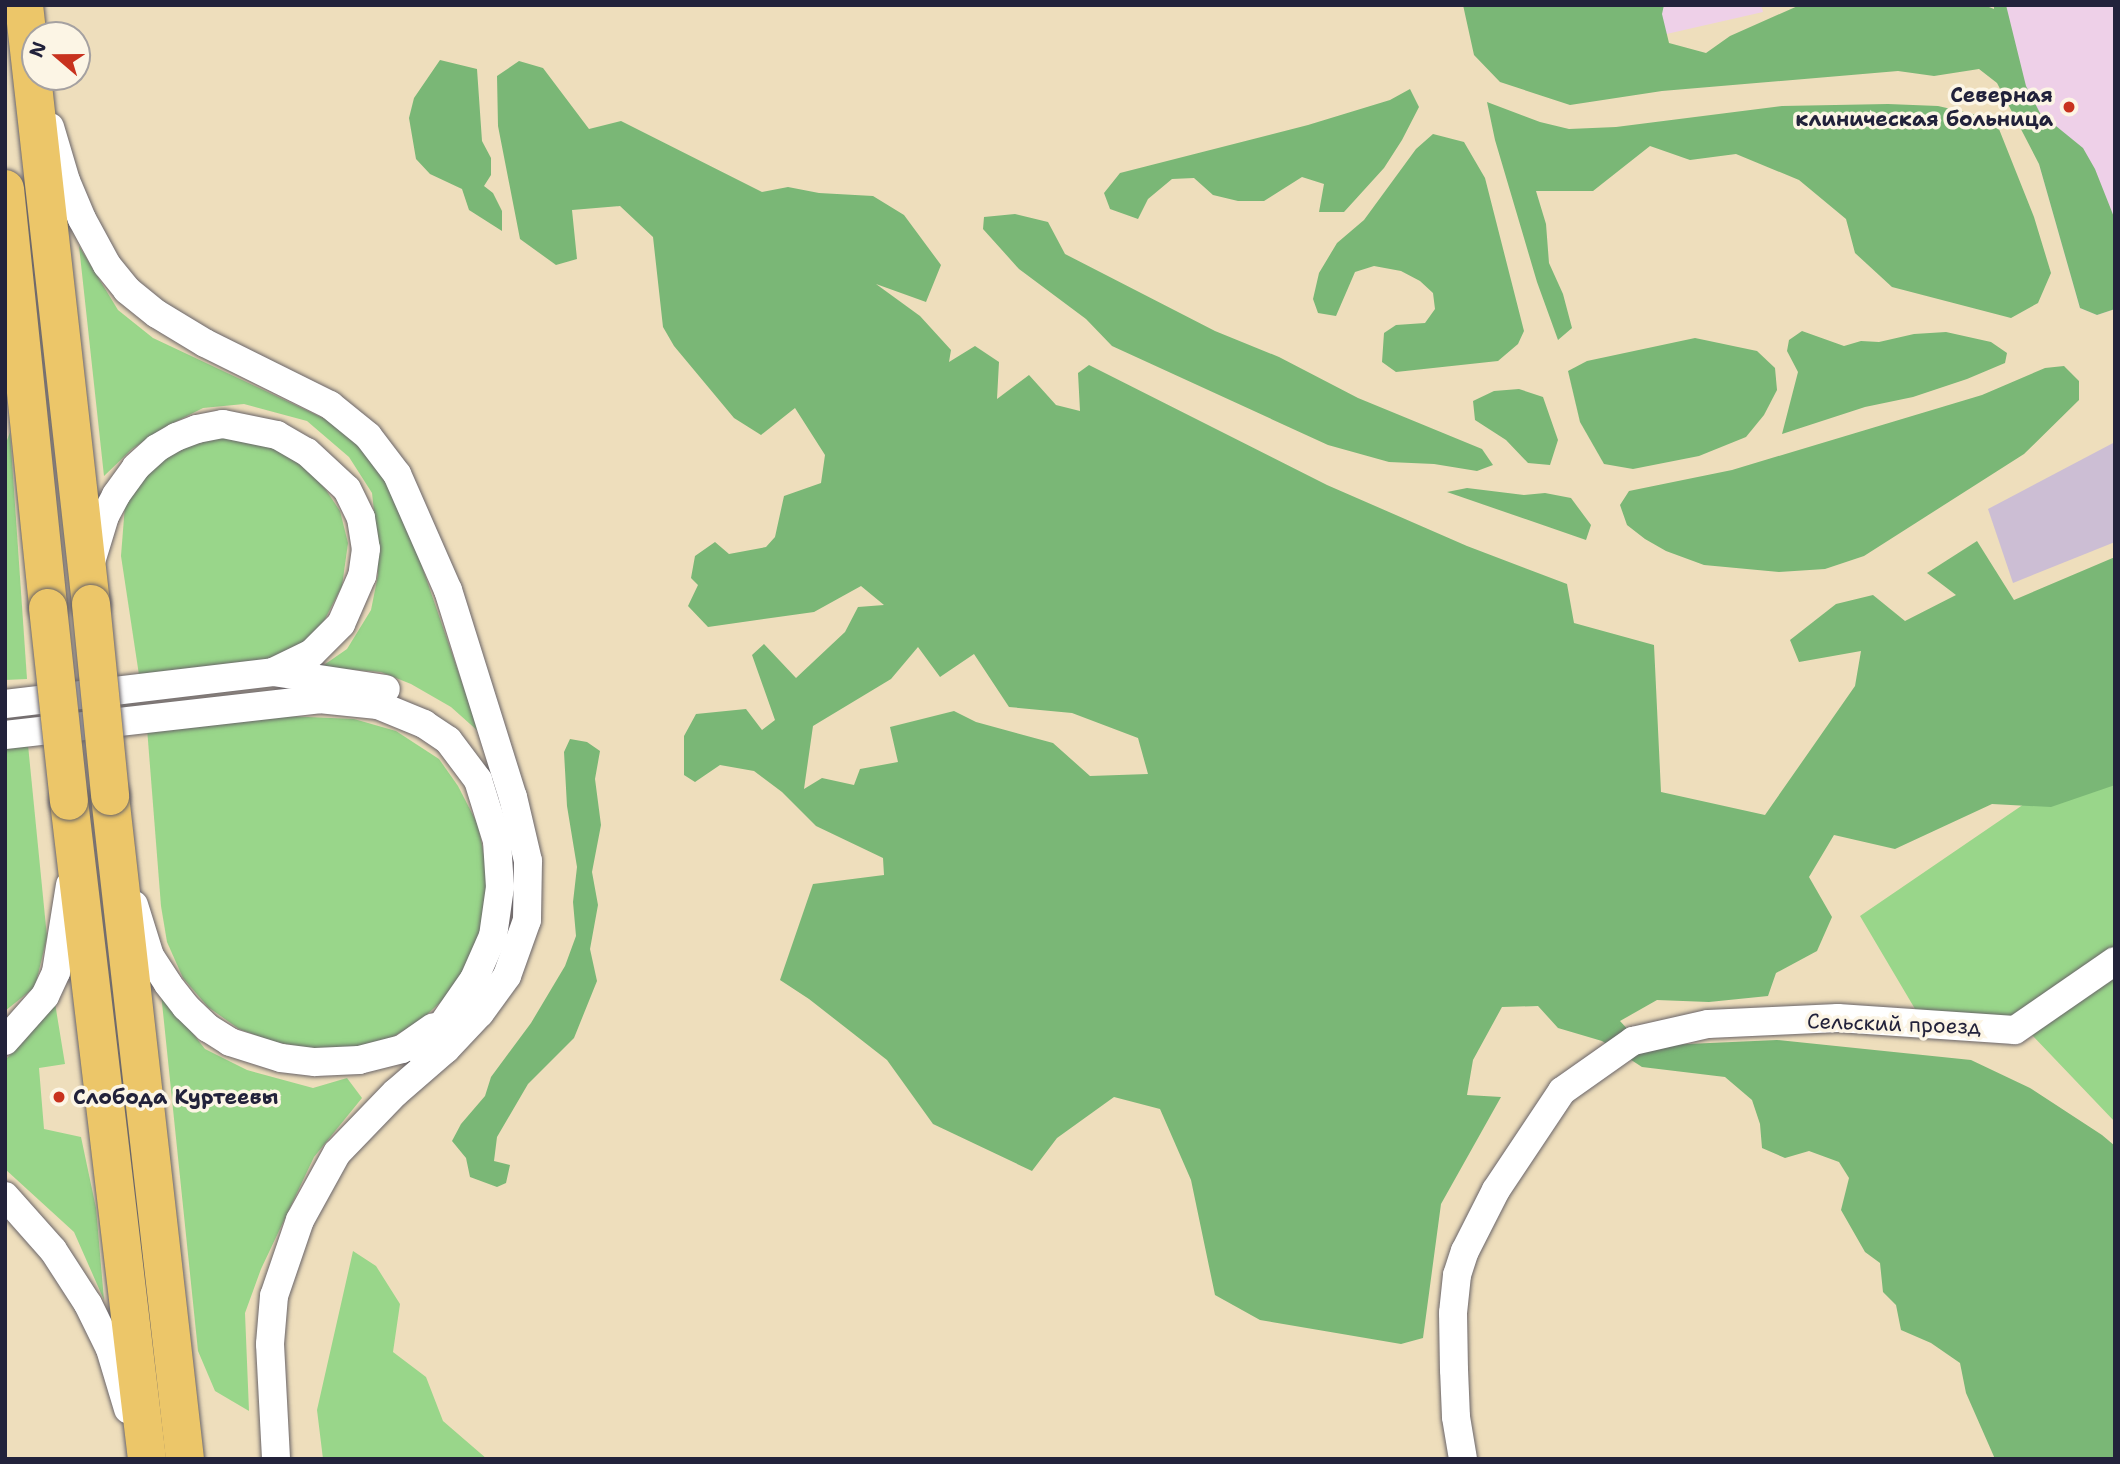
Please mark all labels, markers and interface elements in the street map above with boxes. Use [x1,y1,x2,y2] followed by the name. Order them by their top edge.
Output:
[21,21,91,91] north arrow
[23,38,52,61] text: N
[1795,82,2053,132] place label: Северная клиническая больница
[2059,97,2079,117] marker: Северная клиническая больница
[1807,1008,1981,1040] street label: Сельский проезд
[73,1084,278,1110] place label: Слобода Куртеевы
[51,1089,67,1105] marker: Слобода Куртеевы

